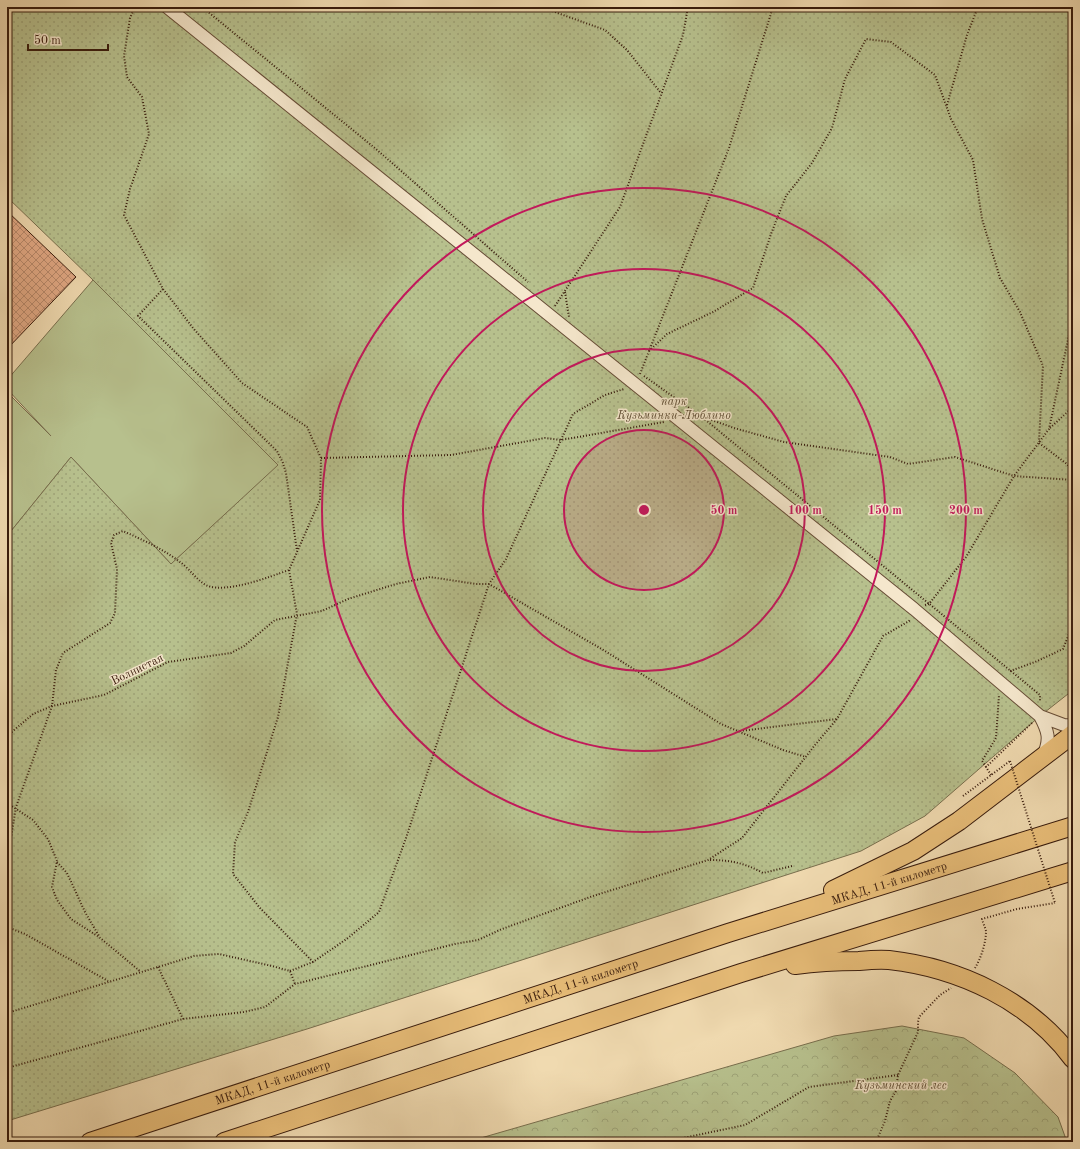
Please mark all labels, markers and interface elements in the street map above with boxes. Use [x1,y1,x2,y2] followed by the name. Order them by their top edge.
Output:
[28,26,108,52] scale bar
[34,34,61,47] text: 50 m
[616,396,731,422] park label: парк Кузьминки-Люблино
[637,503,651,517] centre of rings
[711,504,738,517] text: 50 m
[868,504,902,517] text: 150 m
[788,505,822,517] text: 100 m
[949,505,983,517] text: 200 m
[109,652,165,688] street label: Волнистая
[830,860,949,908] street label: МКАД, 11-й километр
[522,958,640,1007] street label: МКАД, 11-й километр
[214,1059,332,1108] street label: МКАД, 11-й километр
[854,1080,947,1092] park label: Кузьминский лес

